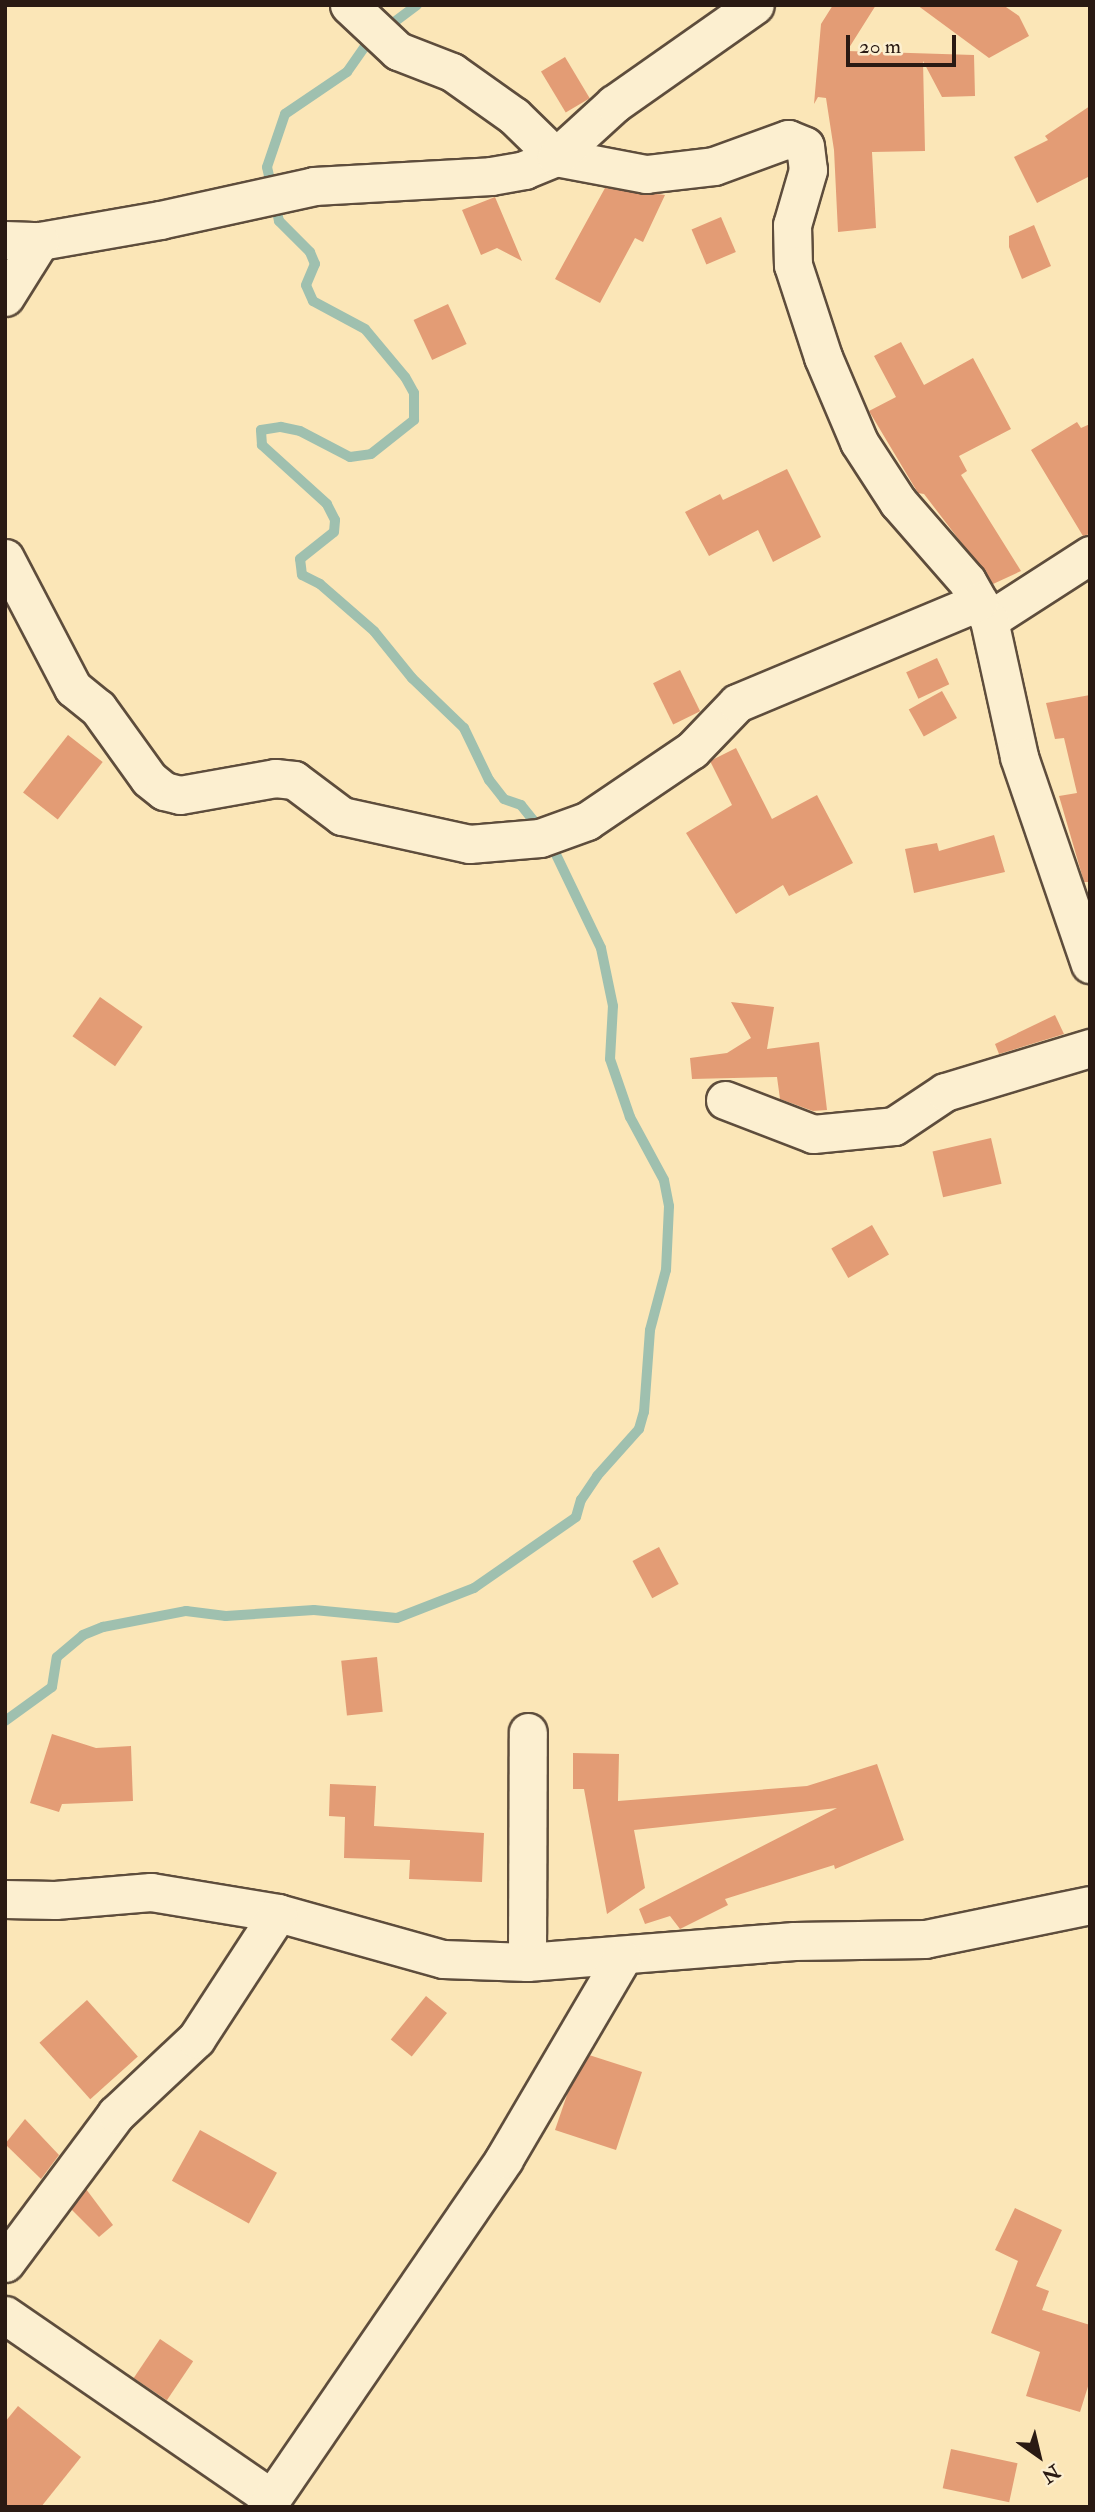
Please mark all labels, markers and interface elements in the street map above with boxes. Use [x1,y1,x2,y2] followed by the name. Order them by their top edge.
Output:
[850,21,960,65] scale bar
[859,33,901,60] text: 20 m
[1004,2421,1074,2491] north arrow
[1037,2459,1065,2488] text: N

